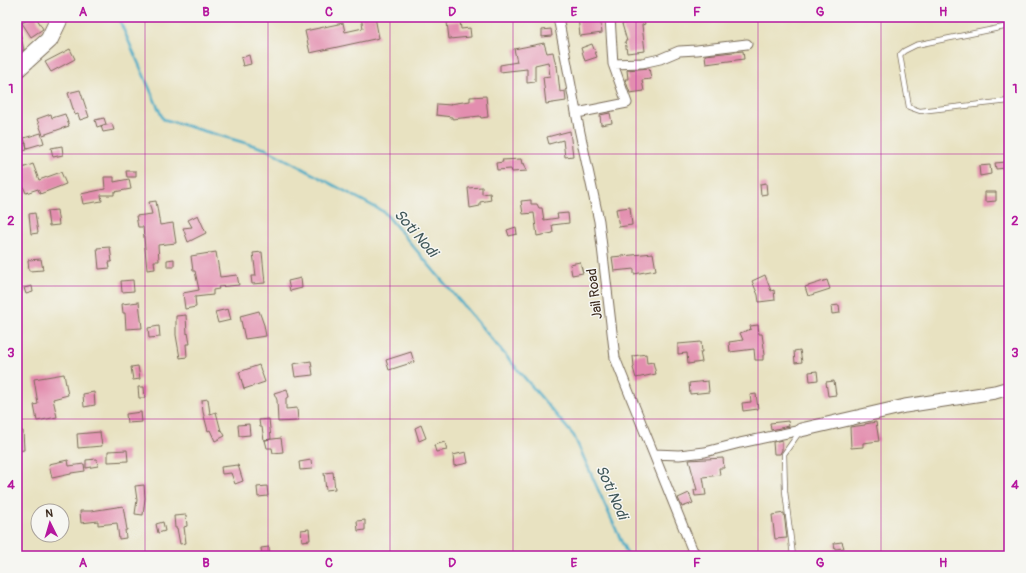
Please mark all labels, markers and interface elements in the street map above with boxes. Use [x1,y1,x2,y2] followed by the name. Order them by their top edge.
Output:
[79,4,88,20] text: A
[202,4,210,20] text: B
[325,4,333,20] text: C
[448,4,456,20] text: D
[571,4,578,20] text: E
[693,4,701,20] text: F
[816,4,825,20] text: G
[939,4,947,20] text: H
[8,81,14,97] text: 1
[1012,81,1018,97] text: 1
[390,206,443,263] water label: Soti Nodi
[7,213,15,229] text: 2
[1011,213,1019,229] text: 2
[583,267,606,320] street label: Jail Road
[7,345,15,361] text: 3
[1011,345,1019,361] text: 3
[591,462,633,524] water label: Soti Nodi
[7,477,15,493] text: 4
[1011,477,1019,493] text: 4
[30,503,70,543] north arrow
[45,507,54,520] text: N
[79,555,88,571] text: A
[202,555,210,571] text: B
[325,555,333,571] text: C
[448,555,456,571] text: D
[571,555,578,571] text: E
[693,555,701,571] text: F
[816,555,825,571] text: G
[939,555,947,571] text: H

